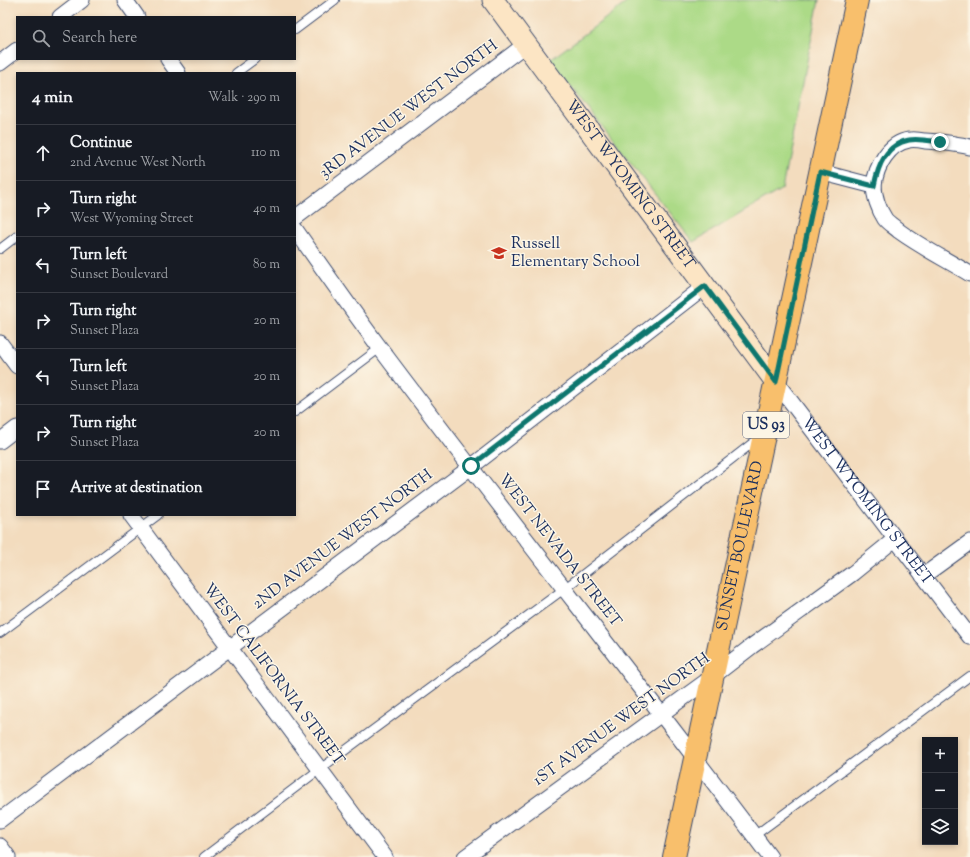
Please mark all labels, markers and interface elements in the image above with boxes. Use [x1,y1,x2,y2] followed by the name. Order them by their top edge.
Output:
[16,16,296,60] search box
[30,27,52,49] icon: search
[62,28,137,49] text: Search here
[315,35,503,185] street label: 3RD AVENUE WEST NORTH
[32,86,73,110] text: 4 min
[208,89,280,107] text: Walk · 290 m
[559,95,700,274] street label: WEST WYOMING STREET
[70,133,132,154] text: Continue
[931,133,949,151] route end
[32,142,54,164] icon: ahead
[251,144,280,162] text: 110 m
[70,154,206,172] text: 2nd Avenue West North
[70,189,136,210] text: Turn right
[32,198,54,220] icon: right
[253,200,280,218] text: 40 m
[70,210,193,228] text: West Wyoming Street
[511,233,641,274] place label: Russell Elementary School
[490,244,508,262] school or university icon: Russell Elementary School
[70,245,127,266] text: Turn left
[32,254,54,276] icon: left
[253,256,280,274] text: 80 m
[70,266,168,284] text: Sunset Boulevard
[70,301,136,322] text: Turn right
[32,310,54,332] icon: right
[254,312,280,330] text: 20 m
[70,322,139,340] text: Sunset Plaza
[70,357,127,378] text: Turn left
[32,366,54,388] icon: left
[254,368,280,386] text: 20 m
[70,378,139,396] text: Sunset Plaza
[743,412,789,438] road number: US 93
[795,412,938,590] street label: WEST WYOMING STREET
[70,413,136,434] text: Turn right
[32,422,54,444] icon: right
[254,424,280,442] text: 20 m
[70,434,139,452] text: Sunset Plaza
[462,457,480,475] route start
[711,459,770,633] street label: SUNSET BOULEVARD
[248,464,438,616] street label: 2ND AVENUE WEST NORTH
[492,470,626,632] street label: WEST NEVADA STREET
[32,478,54,500] icon: arrive
[70,478,203,499] text: Arrive at destination
[197,579,349,771] street label: WEST CALIFORNIA STREET
[529,648,716,792] street label: 1ST AVENUE WEST NORTH
[922,737,958,845] map controls
[922,737,958,773] button: +
[922,773,958,809] button: −
[922,809,958,845] button: layers

